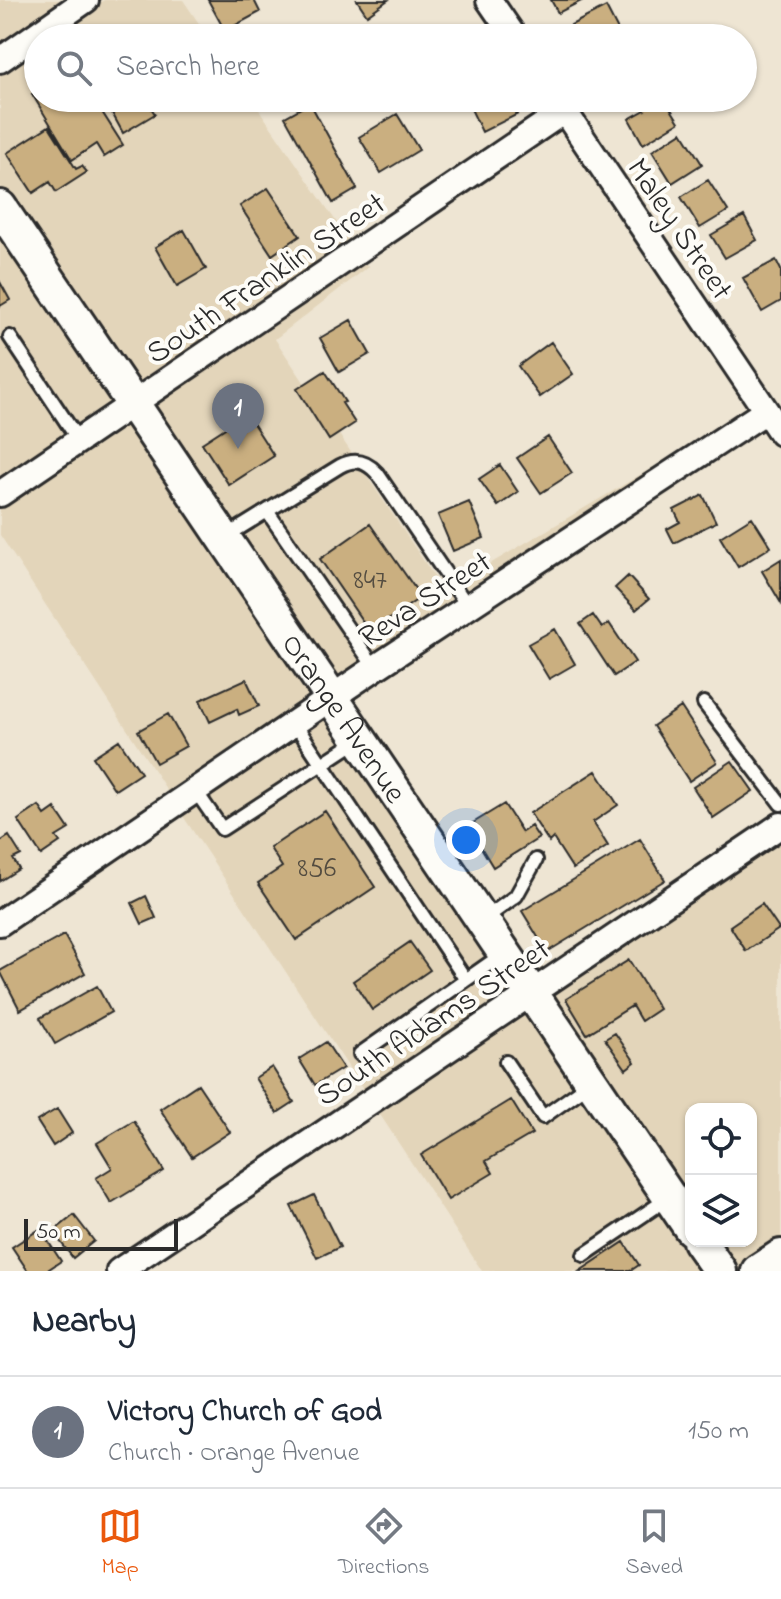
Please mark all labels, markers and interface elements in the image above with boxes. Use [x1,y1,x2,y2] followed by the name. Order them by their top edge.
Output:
[24,24,757,112] search box
[52,46,96,90] icon: search
[116,46,260,90] text: Search here
[613,149,743,311] street label: Maley Street
[138,182,396,378] street label: South Franklin Street
[212,383,264,449] pin: 1
[350,540,502,662] street label: Reva Street
[353,561,387,602] house number: 847
[268,625,417,814] street label: Orange Avenue
[446,820,486,860] your location
[298,849,336,890] house number: 856
[307,928,561,1120] street label: South Adams Street
[685,1103,757,1247] map controls
[685,1103,757,1175] button: locate
[685,1175,757,1247] button: layers
[24,1215,178,1251] scale bar
[36,1217,81,1249] text: 50 m
[32,1298,136,1348] text: Nearby
[108,1391,382,1435] text: Victory Church of God
[54,1413,62,1451] text: 1
[688,1413,749,1451] text: 150 m
[108,1435,360,1473] text: Church · Orange Avenue
[98,1504,142,1584] tab: Map
[338,1504,429,1584] tab: Directions
[626,1504,683,1584] tab: Saved

